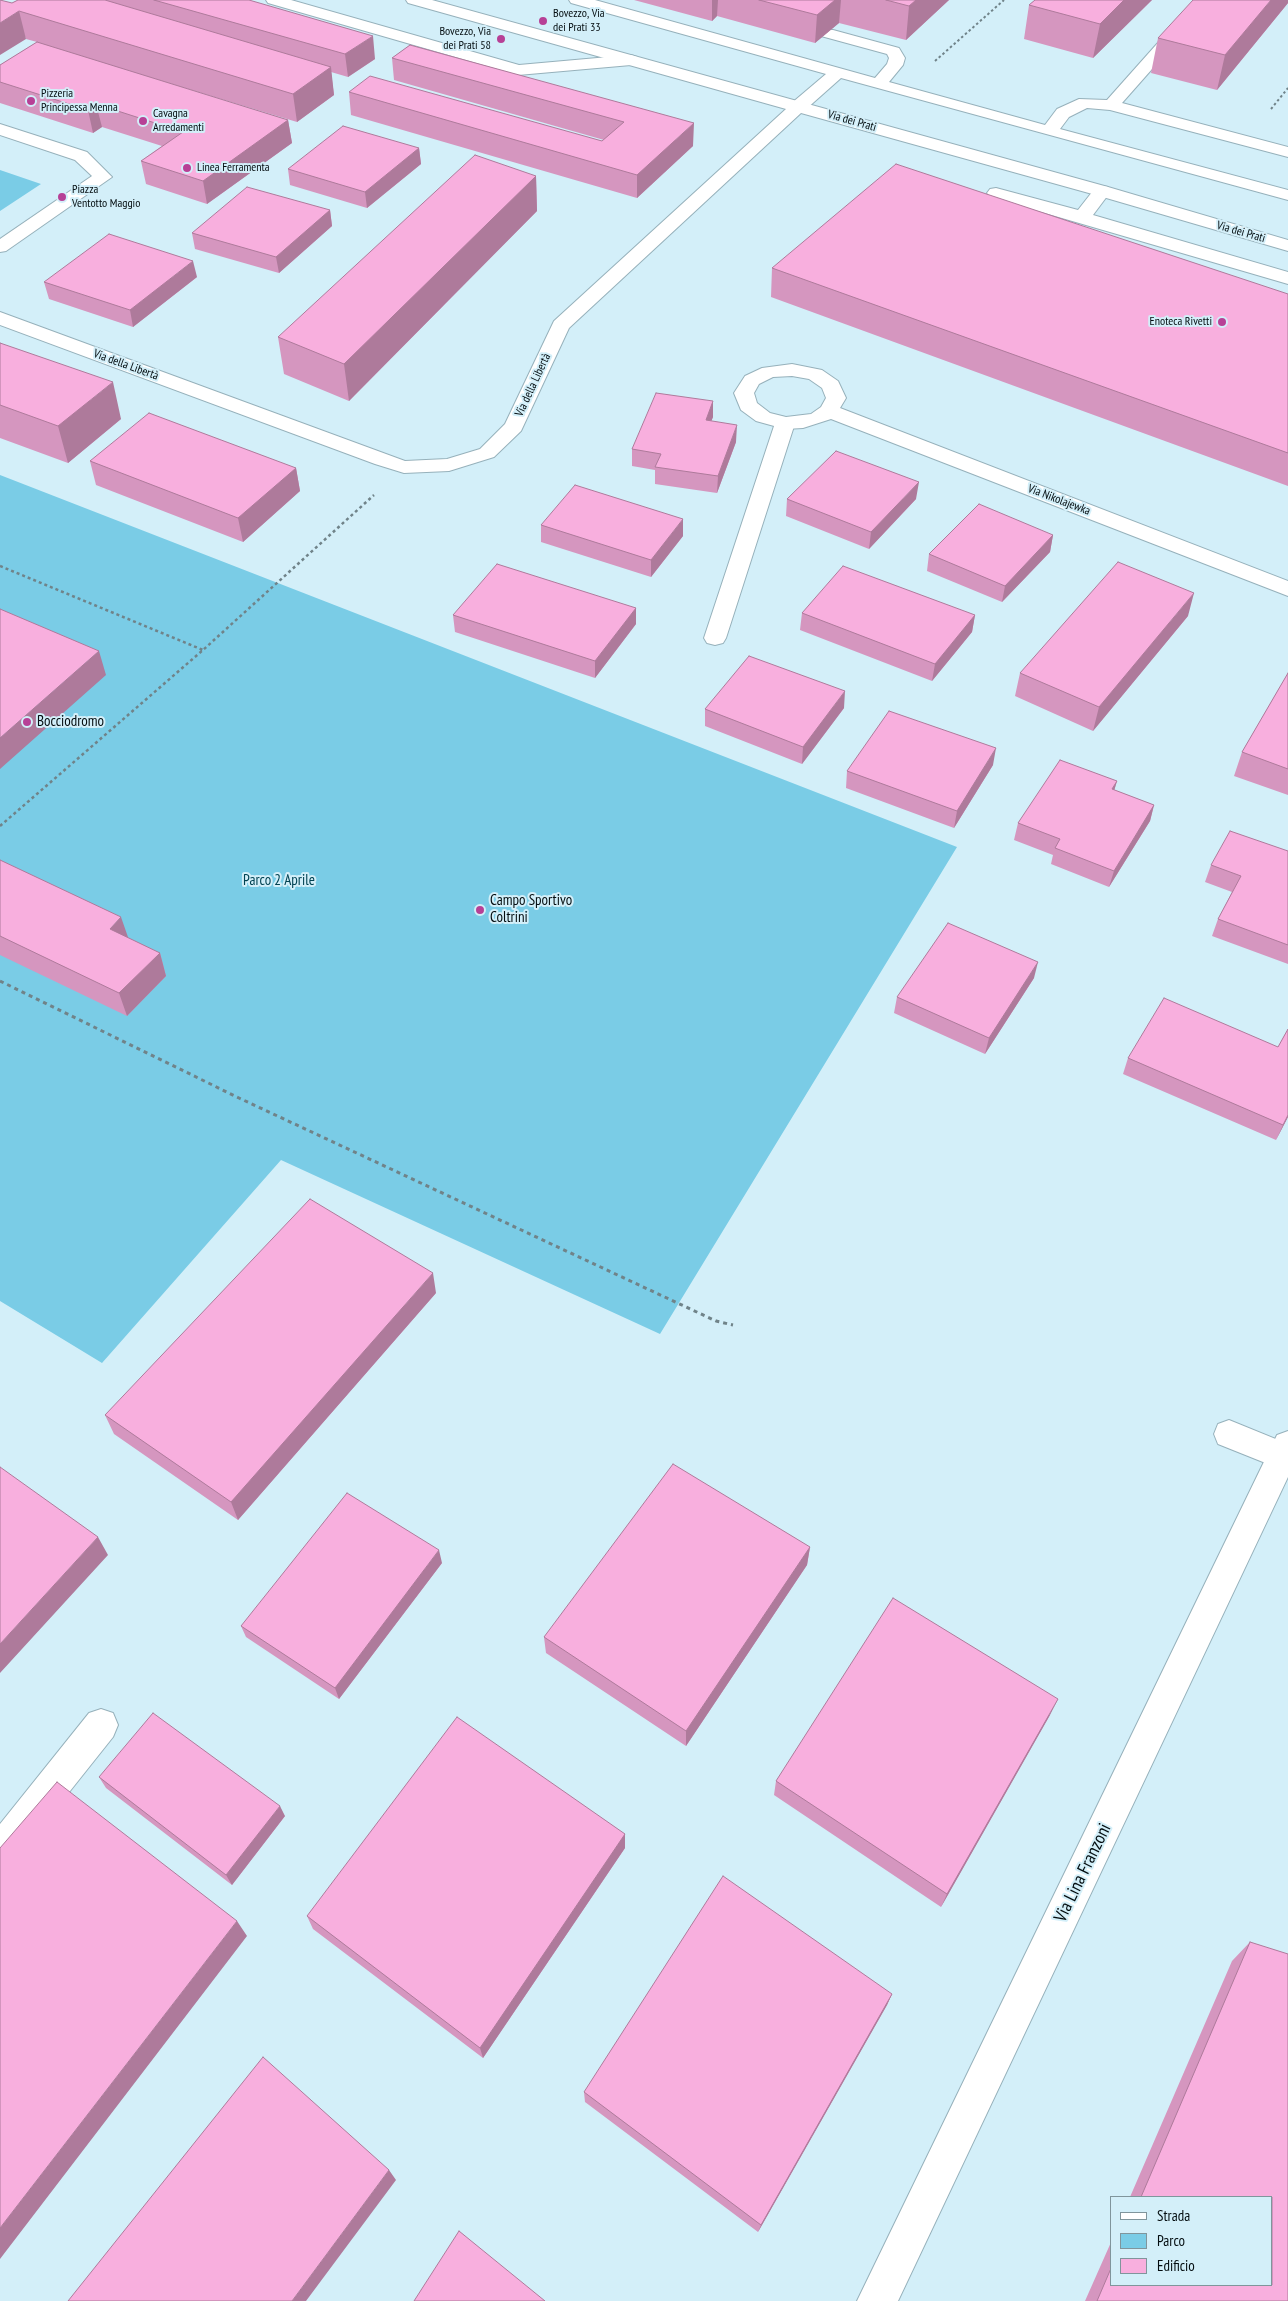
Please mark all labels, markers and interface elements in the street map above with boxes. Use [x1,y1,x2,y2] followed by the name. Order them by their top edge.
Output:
[553,7,605,35] place label: Bovezzo, Via dei Prati 33
[537,15,549,27] marker: Bovezzo, Via dei Prati 33
[439,25,491,53] place label: Bovezzo, Via dei Prati 58
[495,33,507,45] marker: Bovezzo, Via dei Prati 58
[41,87,118,115] place label: Pizzeria Principessa Menna
[25,95,37,107] marker: Pizzeria Principessa Menna
[153,107,204,135] place label: Cavagna Arredamenti
[826,107,878,135] street label: Via dei Prati
[137,115,149,127] marker: Cavagna Arredamenti
[197,161,270,175] place label: Linea Ferramenta
[181,162,193,174] marker: Linea Ferramenta
[72,183,140,211] place label: Piazza Ventotto Maggio
[56,191,68,203] marker: Piazza Ventotto Maggio
[1215,218,1267,246] street label: Via dei Prati
[1150,315,1212,329] place label: Enoteca Rivetti
[1216,316,1228,328] marker: Enoteca Rivetti
[92,347,160,383] street label: Via della Libertà
[512,351,554,419] street label: Via della Libertà
[1026,481,1092,519] street label: Via Nikolajewka
[37,713,104,731] place label: Bocciodromo
[21,716,33,728] marker: Bocciodromo
[243,872,315,890] park label: Parco 2 Aprile
[490,892,572,927] place label: Campo Sportivo Coltrini
[474,904,486,916] marker: Campo Sportivo Coltrini
[1050,1820,1116,1926] street label: Via Lina Franzoni
[1110,2196,1273,2286] legend
[1157,2206,1190,2225] text: Strada
[1157,2231,1185,2250] text: Parco
[1157,2256,1195,2275] text: Edificio

